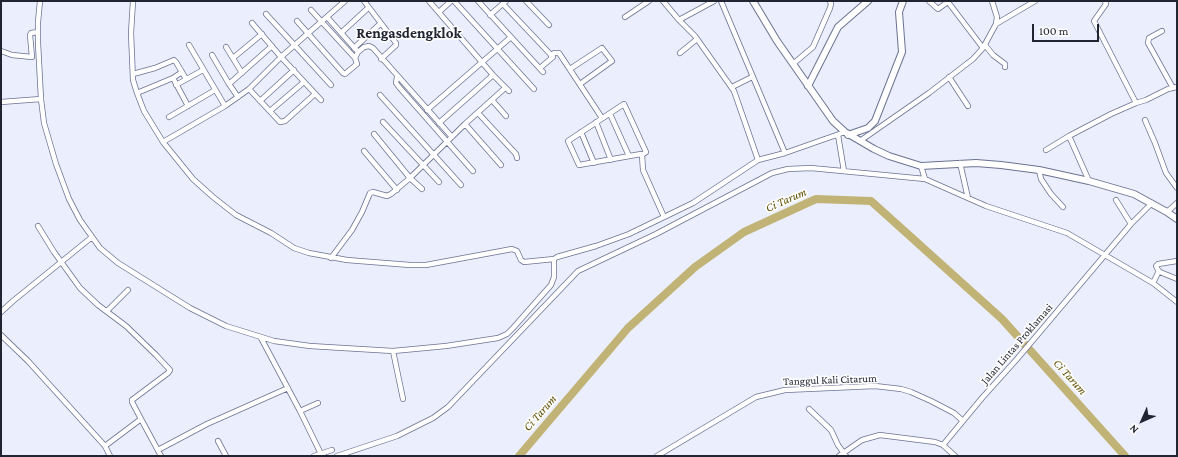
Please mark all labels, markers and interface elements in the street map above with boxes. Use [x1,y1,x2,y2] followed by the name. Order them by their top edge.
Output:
[1034,16,1101,42] scale bar
[356,24,462,42] district label: Rengasdengklok
[1039,24,1068,38] text: 100 m
[763,185,809,215] water label: Ci Tarum
[978,301,1056,387] street label: Jalan Lintas Proklamasi
[1050,356,1090,398] water label: Ci Tarum
[783,372,877,388] street label: Tanggul Kali Citarum
[520,392,560,434] water label: Ci Tarum
[1122,401,1162,441] north arrow
[1127,423,1140,436] text: N

